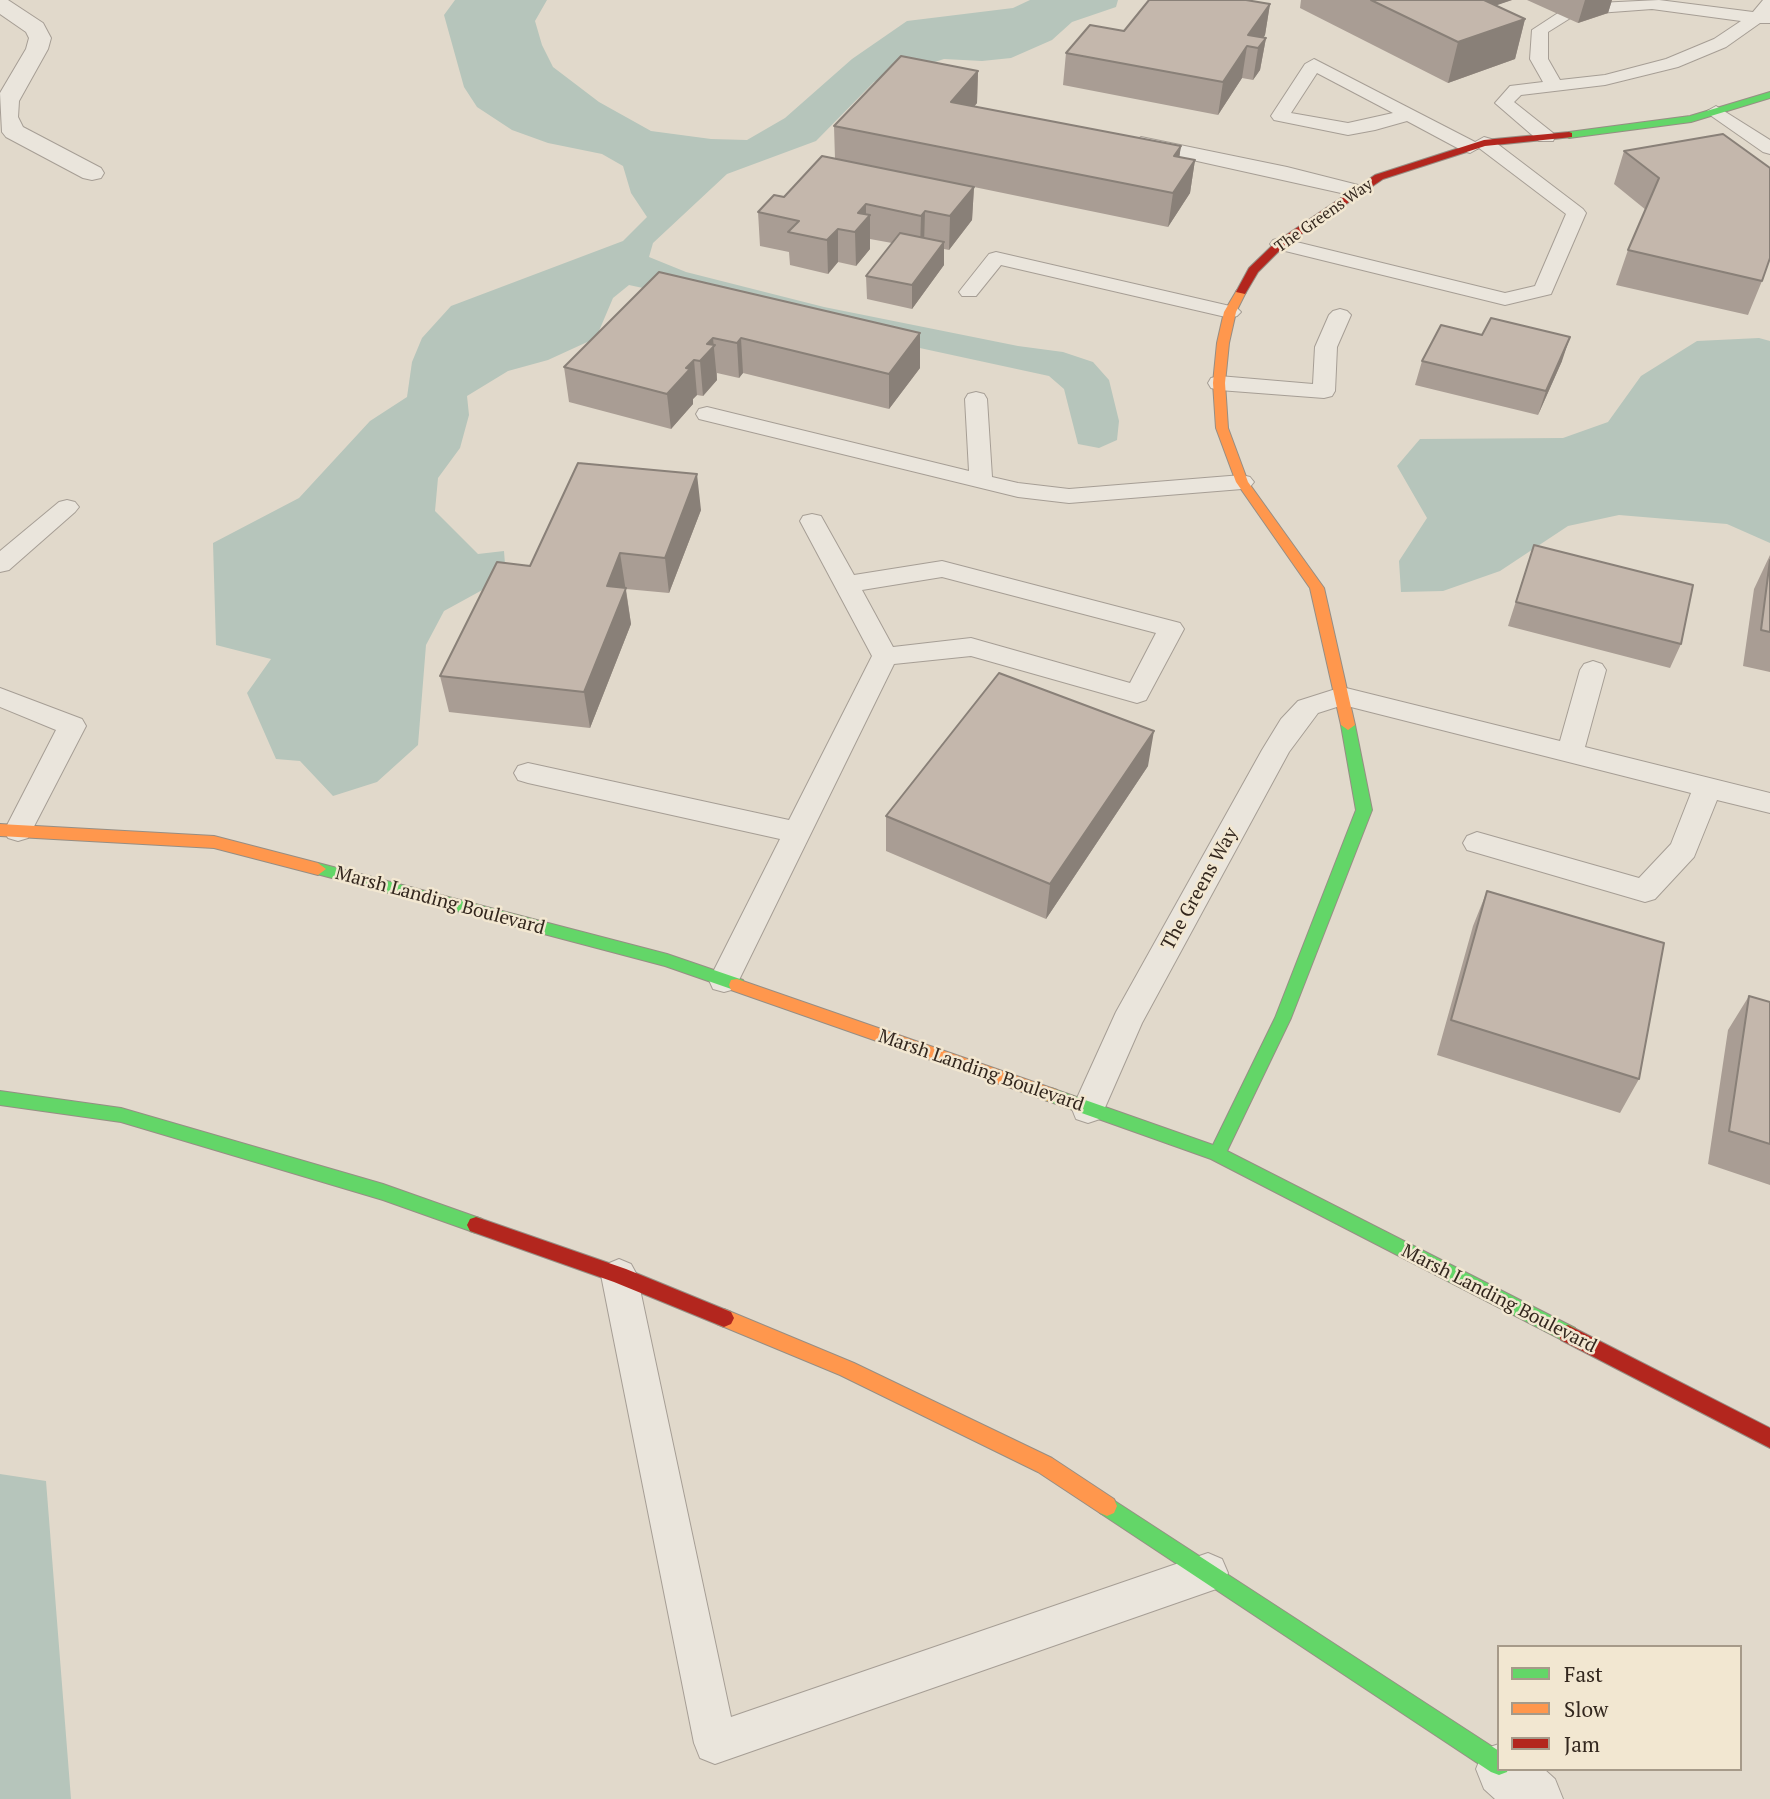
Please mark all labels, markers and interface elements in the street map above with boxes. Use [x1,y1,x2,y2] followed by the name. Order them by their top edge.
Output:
[1271,175,1377,257] street label: The Greens Way
[1157,824,1243,954] street label: The Greens Way
[333,862,547,940] street label: Marsh Landing Boulevard
[875,1025,1087,1117] street label: Marsh Landing Boulevard
[1398,1240,1600,1358] street label: Marsh Landing Boulevard
[1497,1645,1742,1771] legend
[1564,1660,1603,1688] text: Fast
[1564,1695,1608,1723] text: Slow
[1564,1730,1600,1758] text: Jam

